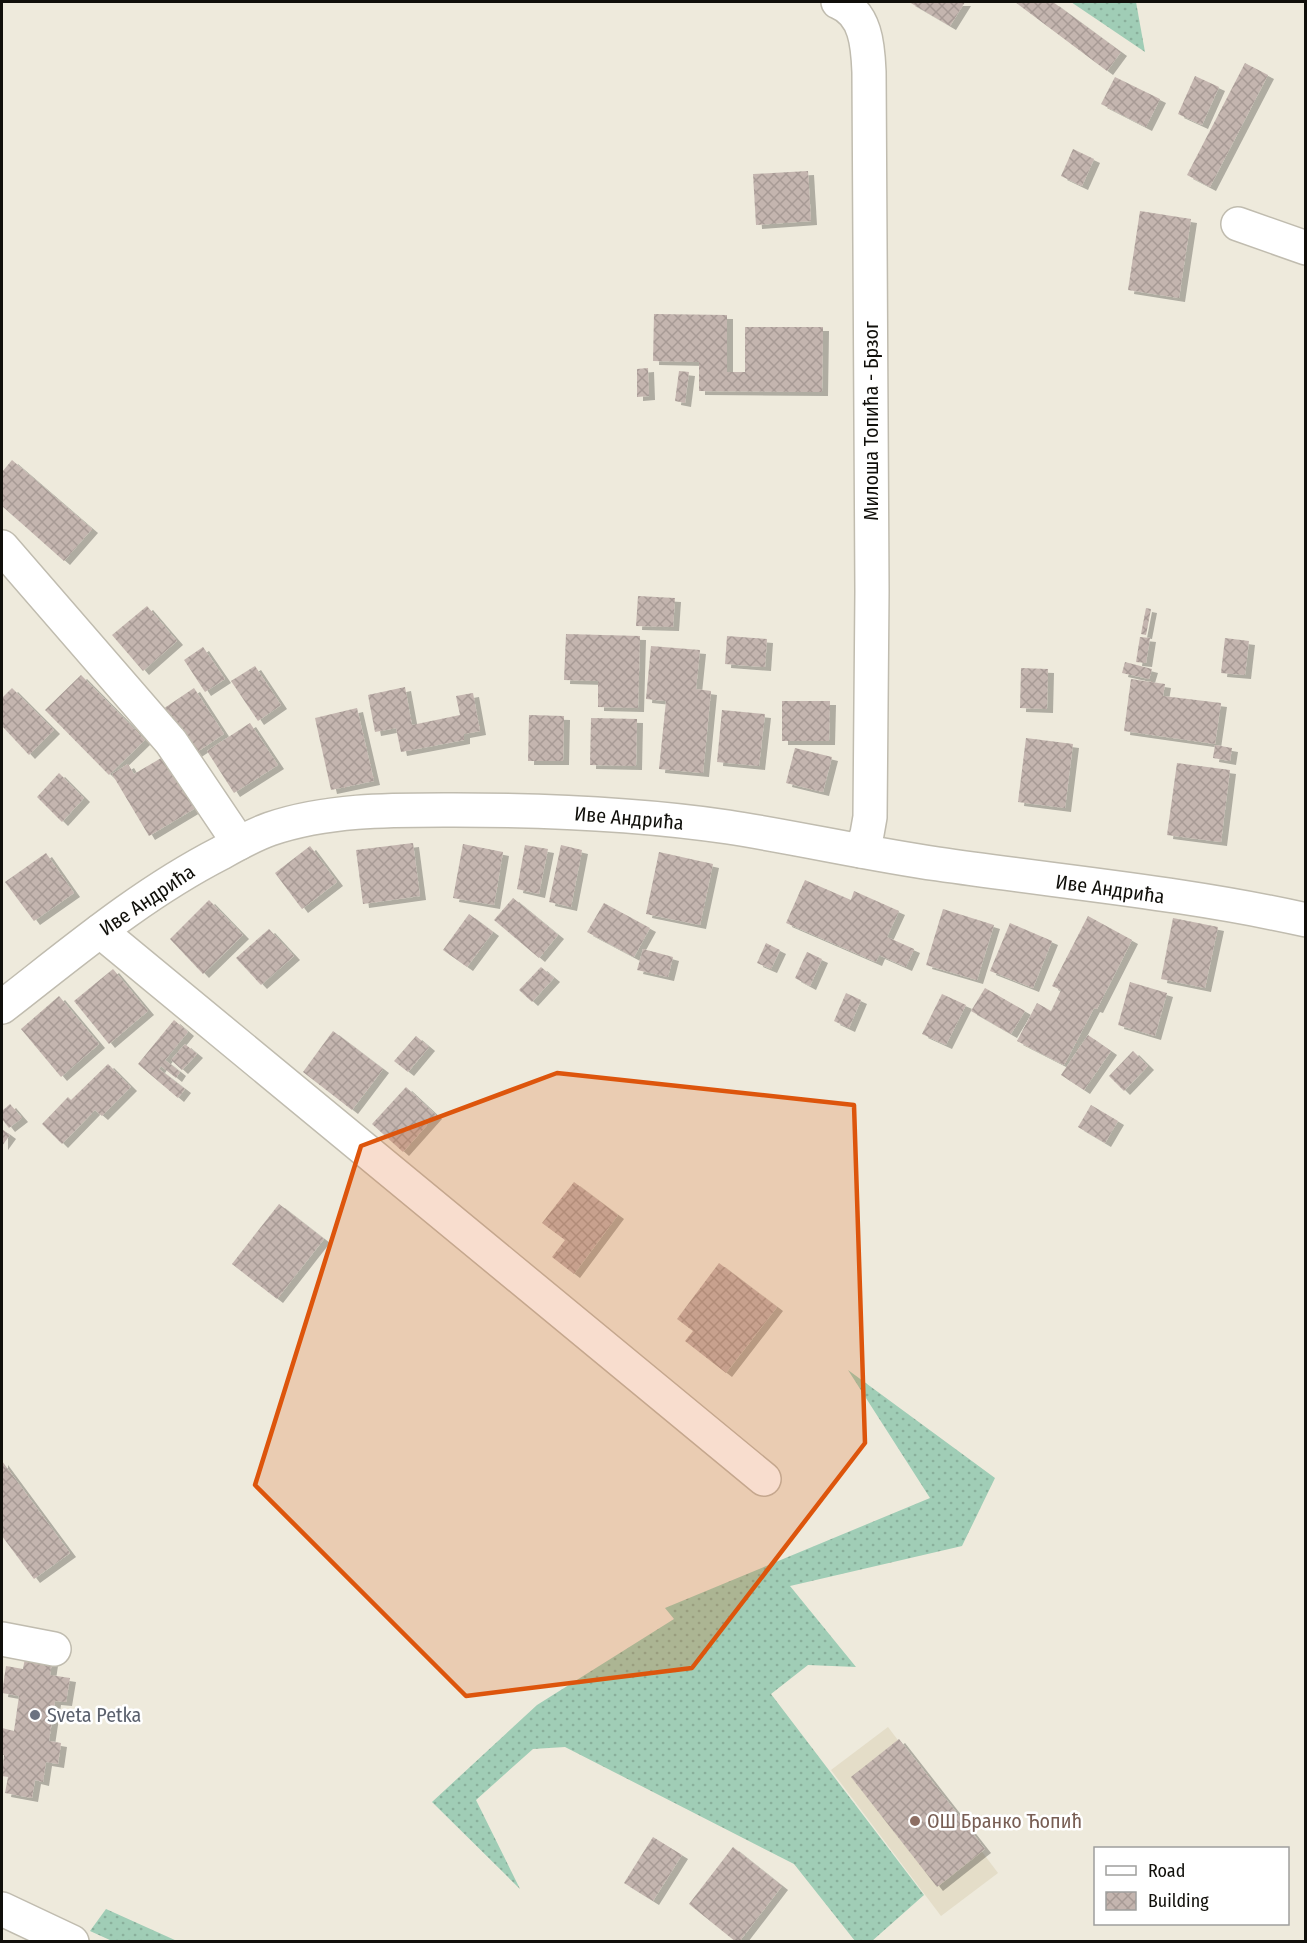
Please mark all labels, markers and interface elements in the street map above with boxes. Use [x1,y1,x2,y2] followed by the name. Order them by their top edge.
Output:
[859,321,883,521] street label: Милоша Топића - Брзог
[573,801,685,835] street label: Иве Андрића
[95,859,199,941] street label: Иве Андрића
[1054,869,1166,909] street label: Иве Андрића
[47,1703,141,1727] place label: Sveta Petka
[28,1708,42,1722] marker: Sveta Petka
[927,1809,1082,1833] place label: ОШ Бранко Ћопић
[908,1814,922,1828] marker: ОШ Бранко Ћопић
[1094,1847,1289,1925] legend
[1148,1860,1185,1882] text: Road
[1148,1890,1209,1912] text: Building

